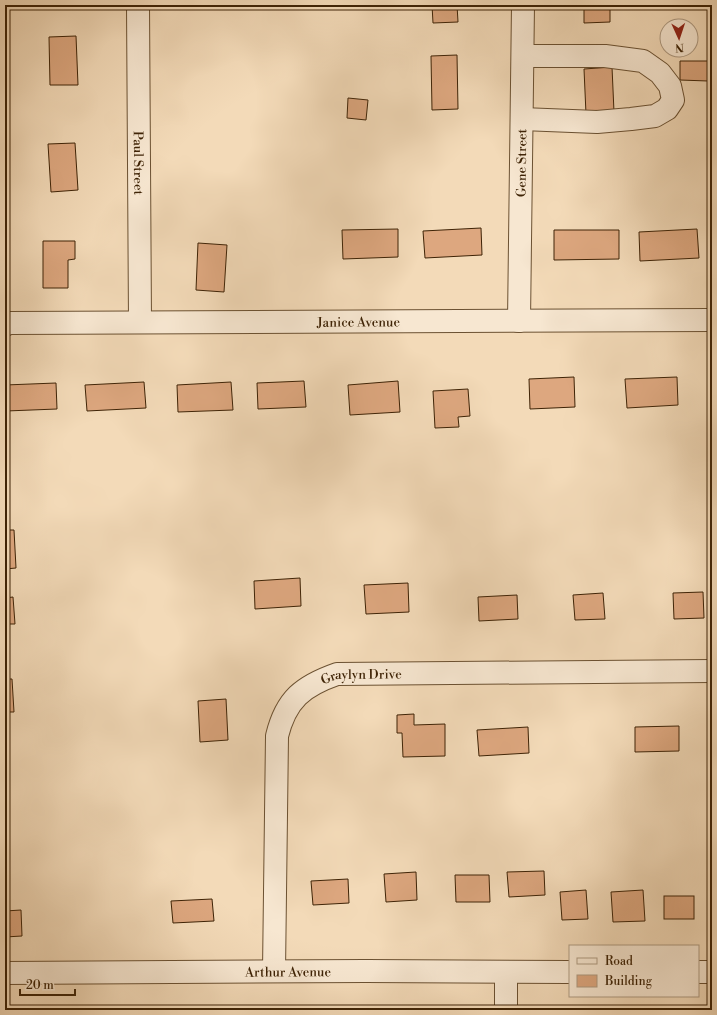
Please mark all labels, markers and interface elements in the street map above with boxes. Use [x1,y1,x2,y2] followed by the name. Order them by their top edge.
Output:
[659,18,699,58] north arrow
[674,40,684,54] text: N
[514,128,530,197] street label: Gene Street
[130,131,146,196] street label: Paul Street
[316,314,400,331] street label: Janice Avenue
[318,666,402,689] street label: Graylyn Drive
[569,945,699,997] legend
[605,954,633,969] text: Road
[244,964,331,981] street label: Arthur Avenue
[20,971,75,997] scale bar
[604,974,653,989] text: Building
[26,978,54,993] text: 20 m

